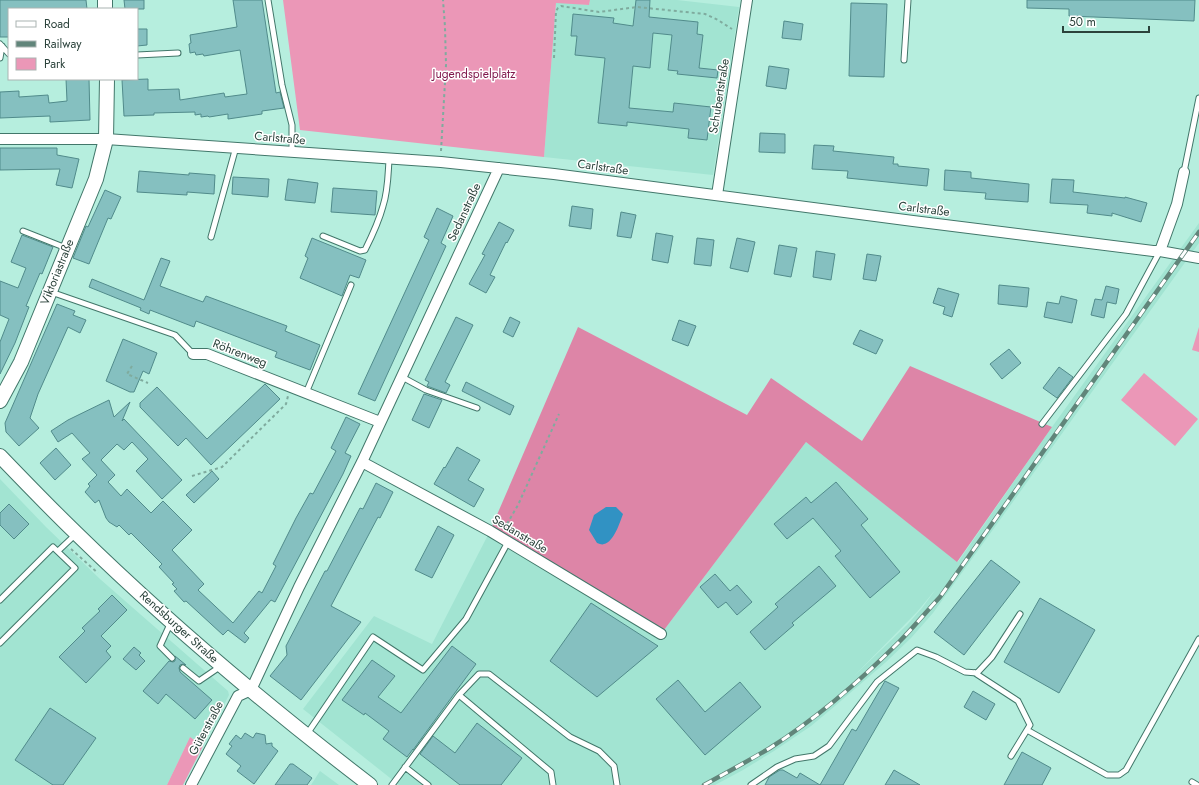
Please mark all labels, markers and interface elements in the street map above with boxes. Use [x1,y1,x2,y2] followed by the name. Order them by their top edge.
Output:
[8,8,138,80] legend
[1063,8,1149,34] scale bar
[1069,13,1096,31] text: 50 m
[44,15,70,33] text: Road
[44,35,82,53] text: Railway
[44,55,66,73] text: Park
[704,57,734,135] street label: Schubertstraße
[431,65,516,83] park label: Jugendspielplatz
[254,127,306,149] street label: Carlstraße
[576,155,630,179] street label: Carlstraße
[443,180,485,244] street label: Sedanstraße
[897,197,951,221] street label: Carlstraße
[36,236,78,308] street label: Viktoriastraße
[210,334,270,372] street label: Röhrenweg
[489,510,551,558] street label: Sedanstraße
[135,587,223,667] street label: Rendsburger Straße
[184,698,228,758] street label: Güterstraße

